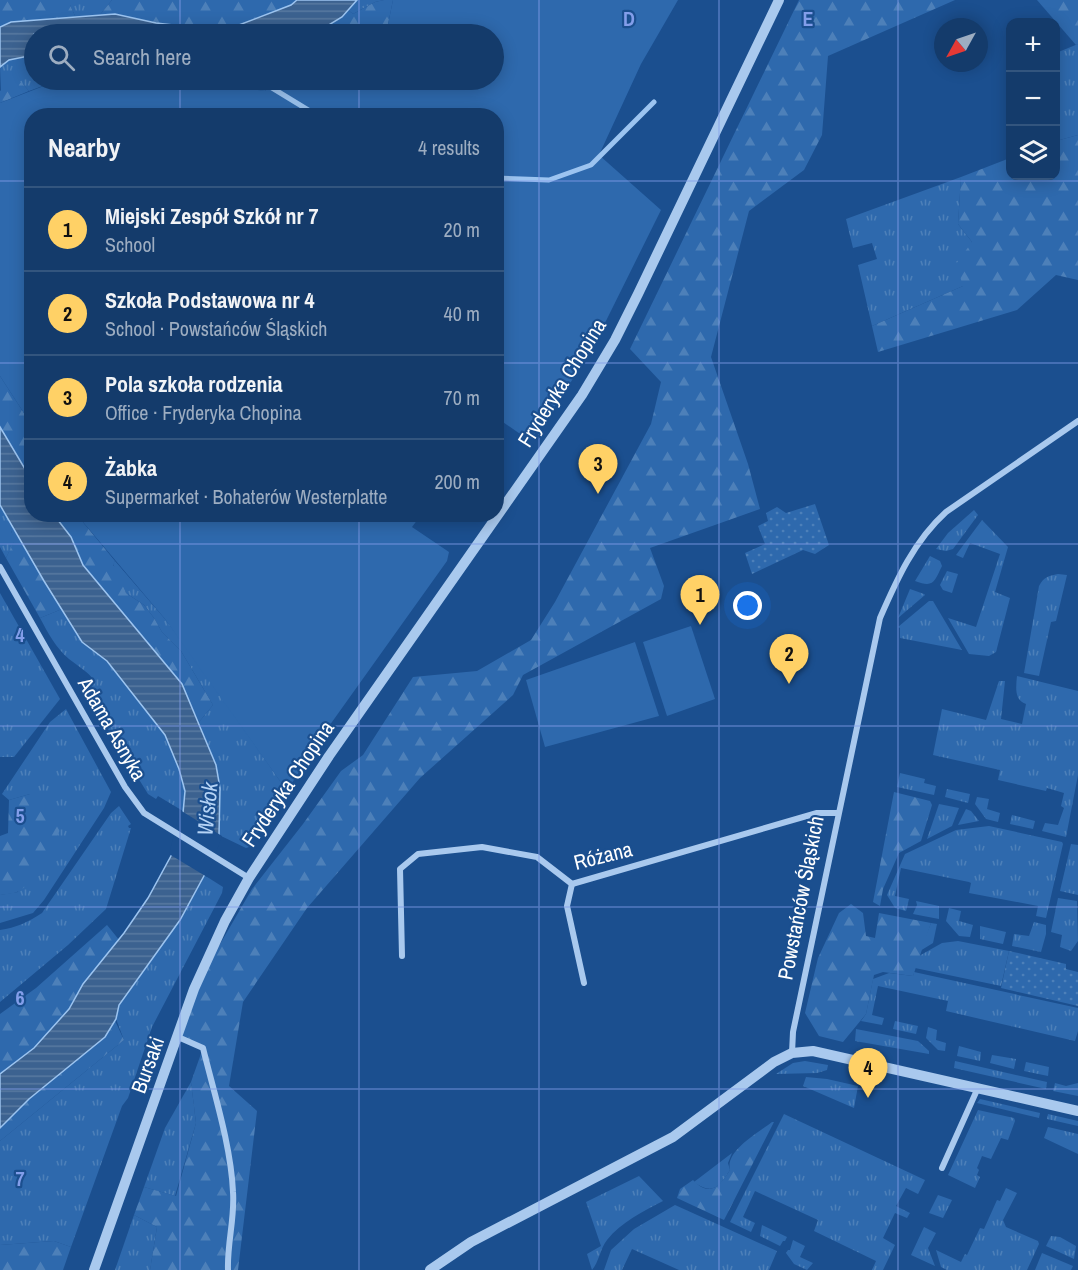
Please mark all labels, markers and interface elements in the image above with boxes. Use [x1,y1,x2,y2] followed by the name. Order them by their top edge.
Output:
[623,5,635,32] text: D
[803,5,814,32] text: E
[934,18,988,72] north arrow
[1006,18,1060,180] map controls
[1006,18,1060,72] button: +
[24,24,504,90] search box
[45,41,78,74] icon: search
[93,42,191,72] text: Search here
[1006,72,1060,126] button: −
[1006,126,1060,180] button: layers
[48,130,120,165] text: Nearby
[418,134,480,161] text: 4 results
[105,201,319,231] text: Miejski Zespół Szkół nr 7
[63,216,72,243] text: 1
[444,216,480,243] text: 20 m
[105,231,155,258] text: School
[105,285,315,315] text: Szkoła Podstawowa nr 4
[63,300,72,327] text: 2
[444,300,480,327] text: 40 m
[510,313,613,453] street label: Fryderyka Chopina
[105,315,327,342] text: School · Powstańców Śląskich
[105,369,282,399] text: Pola szkoła rodzenia
[63,384,72,411] text: 3
[444,384,480,411] text: 70 m
[105,399,302,426] text: Office · Fryderyka Chopina
[578,444,618,494] pin: 3
[105,453,157,483] text: Żabka
[63,468,72,495] text: 4
[434,468,480,495] text: 200 m
[105,483,387,510] text: Supermarket · Bohaterów Westerplatte
[680,576,720,625] pin: 1
[733,591,762,620] your location
[15,621,25,648] text: 4
[770,634,808,684] pin: 2
[71,671,154,786] street label: Adama Asnyka
[235,715,341,853] street label: Fryderyka Chopina
[189,780,225,837] water label: Wisłok
[15,802,25,829] text: 5
[770,813,831,982] street label: Powstańców Śląskich
[571,834,636,877] street label: Różana
[15,984,25,1011] text: 6
[124,1032,171,1097] street label: Bursaki
[848,1048,888,1098] pin: 4
[15,1165,25,1192] text: 7

